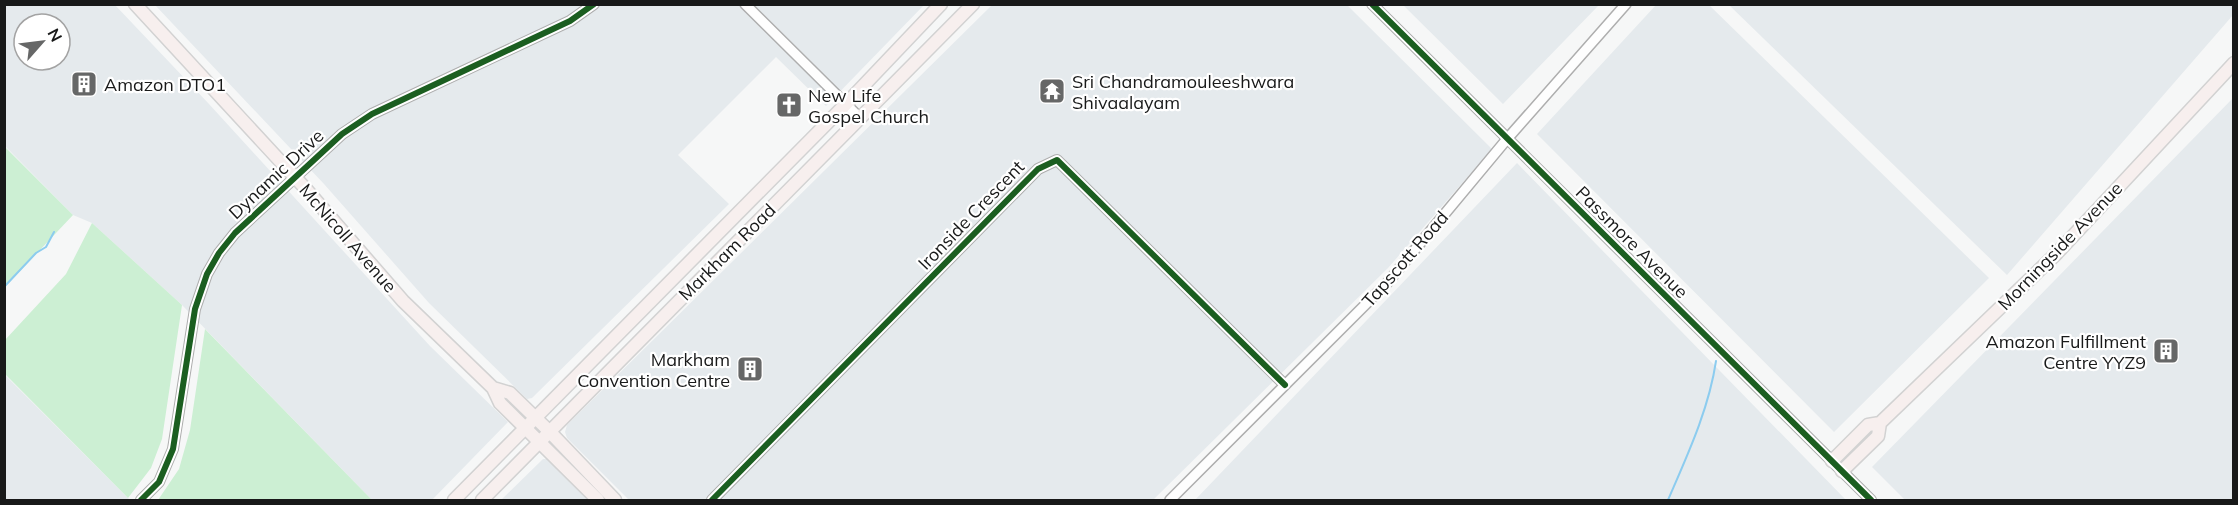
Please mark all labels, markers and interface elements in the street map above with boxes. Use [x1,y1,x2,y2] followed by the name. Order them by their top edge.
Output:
[12,12,72,72] north arrow
[44,25,67,45] text: N
[69,69,99,99] building icon: Amazon DTO1
[1072,70,1294,114] place label: Sri Chandramouleeshwara Shivaalayam
[104,73,226,96] place label: Amazon DTO1
[1037,76,1067,106] temple icon: Sri Chandramouleeshwara Shivaalayam
[808,84,929,128] place label: New Life Gospel Church
[774,90,804,120] church icon: New Life Gospel Church
[224,124,328,224] street label: Dynamic Drive
[913,155,1029,275] street label: Ironside Crescent
[1993,177,2127,315] street label: Morningside Avenue
[294,179,402,297] street label: McNicoll Avenue
[1571,181,1693,303] street label: Passmore Avenue
[674,199,780,305] street label: Markham Road
[1357,206,1453,312] street label: Tapscott Road
[1986,330,2146,374] place label: Amazon Fulfillment Centre YYZ9
[2151,336,2181,366] building icon: Amazon Fulfillment Centre YYZ9
[577,348,730,392] place label: Markham Convention Centre
[735,354,765,384] building icon: Markham Convention Centre

